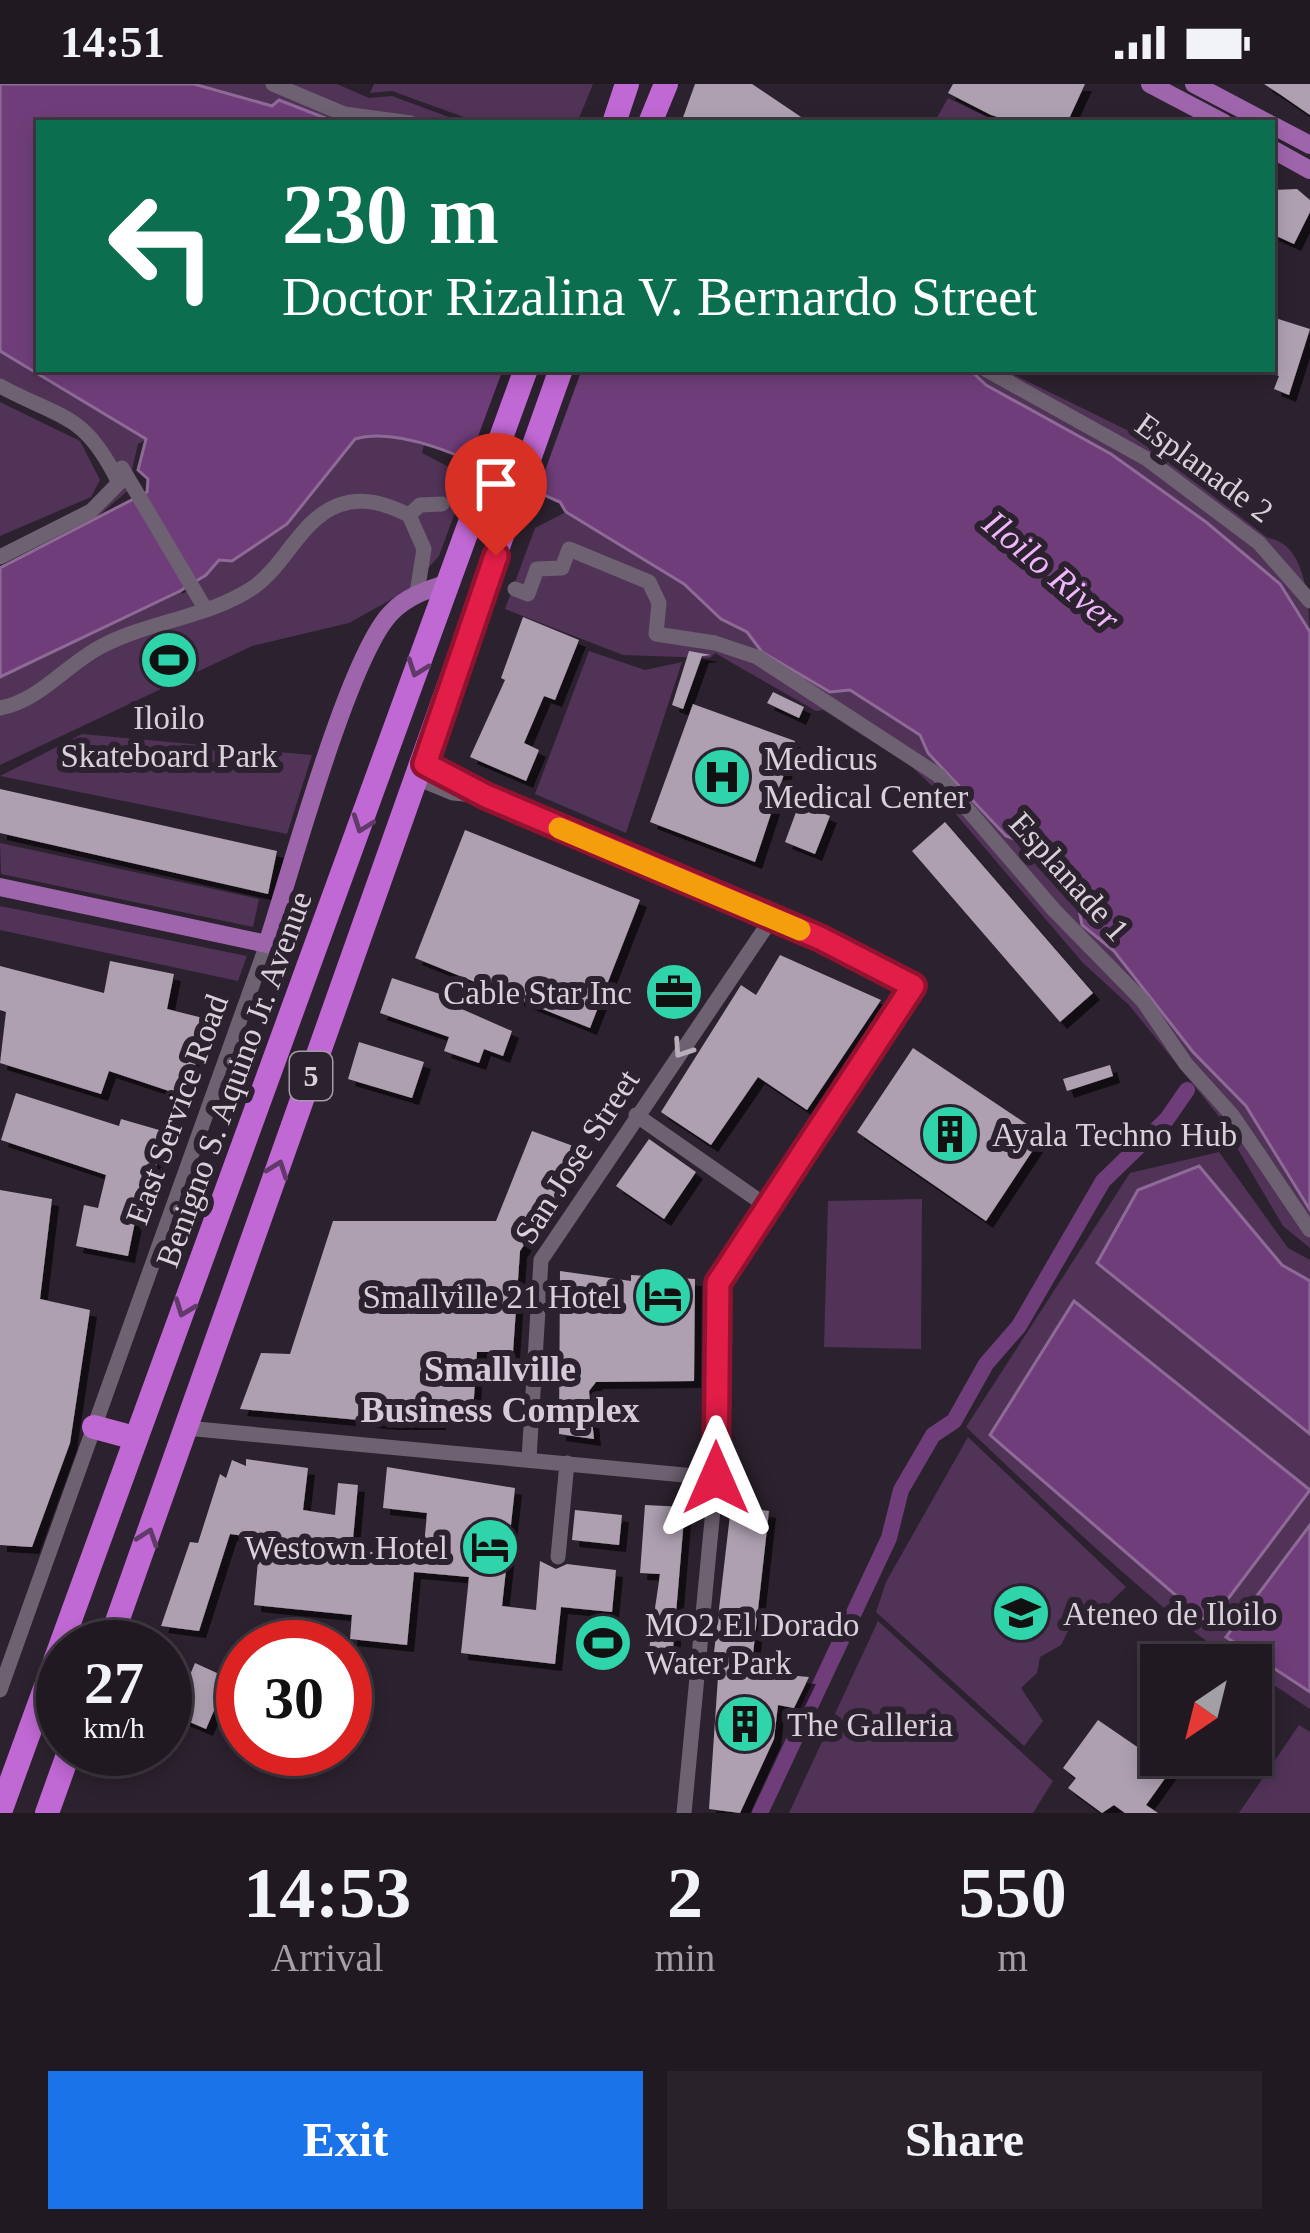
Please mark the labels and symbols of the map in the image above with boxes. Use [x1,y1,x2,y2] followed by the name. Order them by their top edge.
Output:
[1129,406,1280,529] street label: Esplanade 2
[445,433,547,556] pin
[975,502,1128,640] water label: Iloilo River
[138,629,200,691] sports icon: Iloilo Skateboard Park
[406,657,431,678] one-way arrow
[60,700,278,774] place label: Iloilo Skateboard Park
[764,741,968,815] place label: Medicus Medical Center
[691,746,753,808] hospital icon: Medicus Medical Center
[1002,805,1136,948] street label: Esplanade 1
[352,812,376,833] one-way arrow
[149,887,319,1272] street label: Benigno S. Aquino Jr. Avenue
[643,961,705,1023] office icon: Cable Star Inc
[443,975,632,1011] place label: Cable Star Inc
[119,989,235,1229] street label: East Service Road
[674,1036,696,1058] one-way arrow
[290,1052,332,1100] road number: 5
[507,1063,646,1250] street label: San Jose Street
[919,1103,981,1165] building icon: Ayala Techno Hub
[992,1117,1237,1153] place label: Ayala Techno Hub
[264,1160,288,1181] one-way arrow
[632,1265,694,1327] hotel icon: Smallville 21 Hotel
[363,1279,621,1315] place label: Smallville 21 Hotel
[174,1296,198,1317] one-way arrow
[360,1349,640,1430] district label: Smallville Business Complex
[653,1415,779,1541] position arrow
[459,1516,521,1578] hotel icon: Westown Hotel
[134,1528,158,1549] one-way arrow
[244,1530,448,1566] place label: Westown Hotel
[990,1582,1052,1644] school or university icon: Ateneo de Iloilo
[1063,1596,1277,1632] place label: Ateneo de Iloilo
[645,1607,859,1681] place label: MO2 El Dorado Water Park
[572,1612,634,1674] sports icon: MO2 El Dorado Water Park
[216,1620,372,1776] speed limit sign: 30
[1140,1644,1272,1776] north arrow
[714,1693,776,1755] building icon: The Galleria
[787,1707,953,1743] place label: The Galleria

